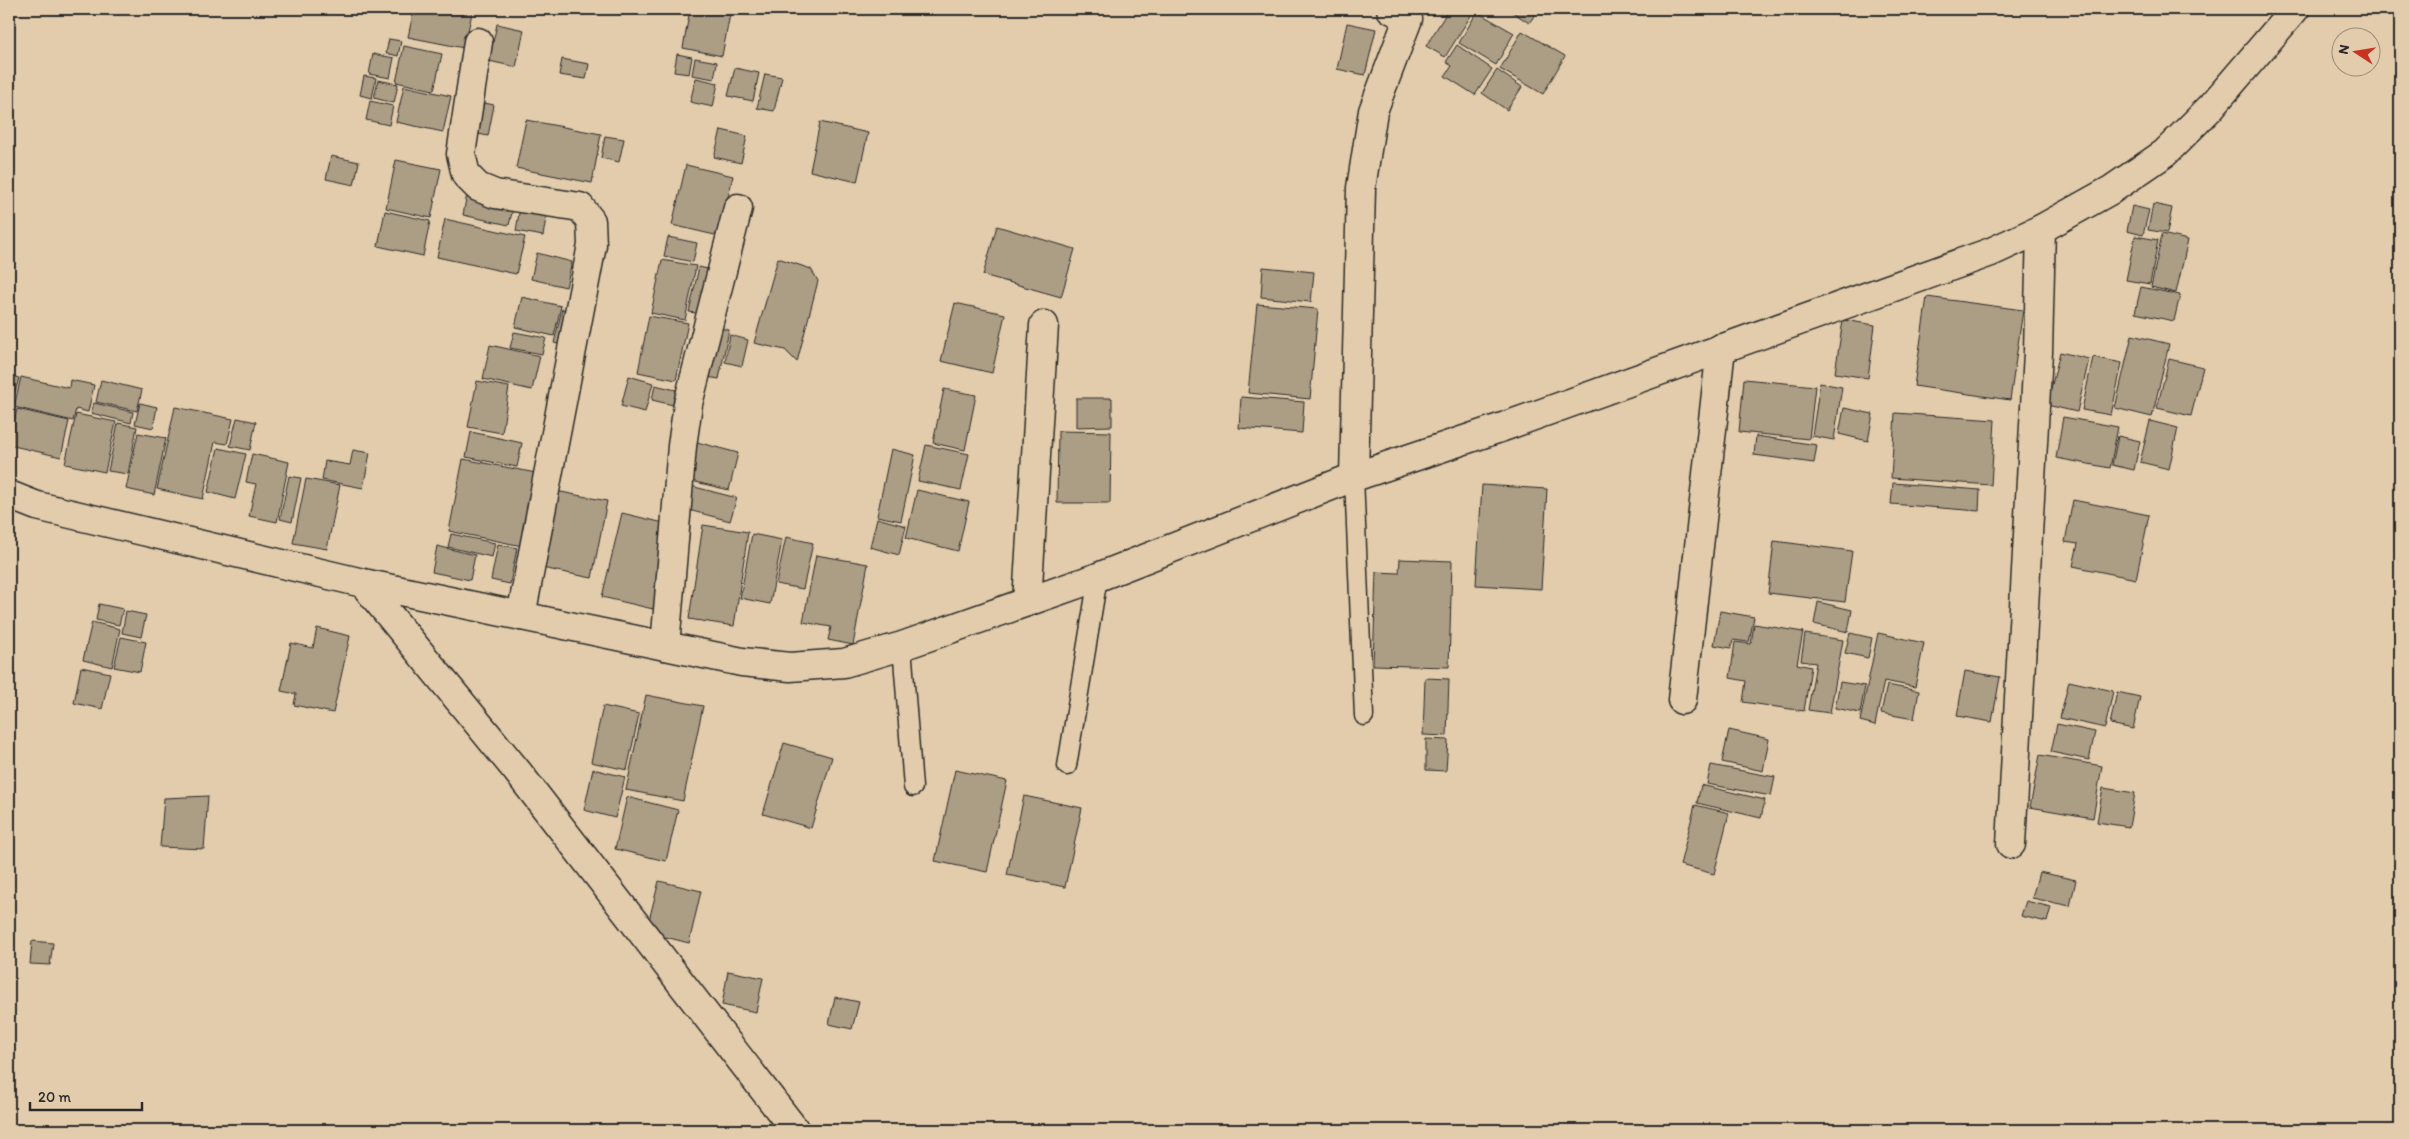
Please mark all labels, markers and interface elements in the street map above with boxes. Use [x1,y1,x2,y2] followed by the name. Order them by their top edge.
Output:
[2332,28,2382,78] north arrow
[2334,43,2353,56] text: N
[30,1079,142,1111] scale bar
[38,1088,72,1106] text: 20 m

